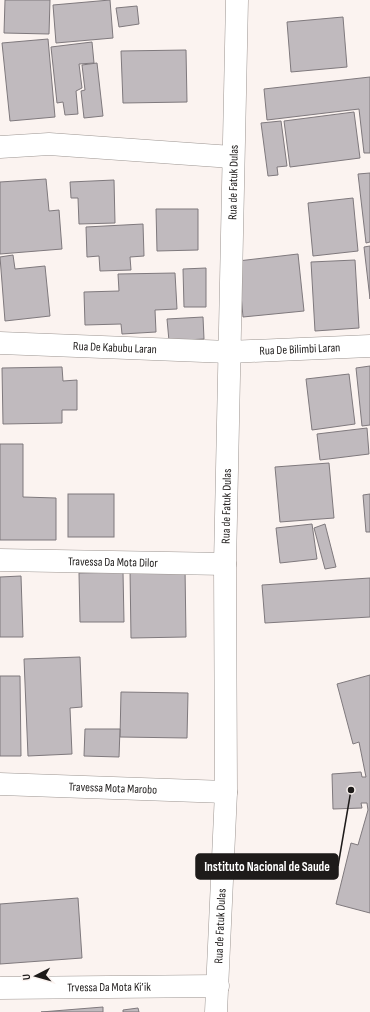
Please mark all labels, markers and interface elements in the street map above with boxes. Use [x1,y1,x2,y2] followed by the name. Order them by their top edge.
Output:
[225,145,242,220] street label: Rua de Fatuk Dulas
[73,339,157,357] street label: Rua De Kabubu Laran
[259,340,341,359] street label: Rua De Bilimbi Laran
[218,469,235,544] street label: Rua de Fatuk Dulas
[68,554,158,571] street label: Travessa Da Mota Dilor
[68,779,157,798] street label: Travessa Mota Marobo
[196,854,338,879] callout: Instituto Nacional de Saude
[204,859,330,875] text: Instituto Nacional de Saude
[211,888,230,964] street label: Rua de Fatuk Dulas
[16,956,56,996] north arrow
[20,973,33,981] text: U
[67,980,151,995] street label: Trvessa Da Mota Ki’ik

